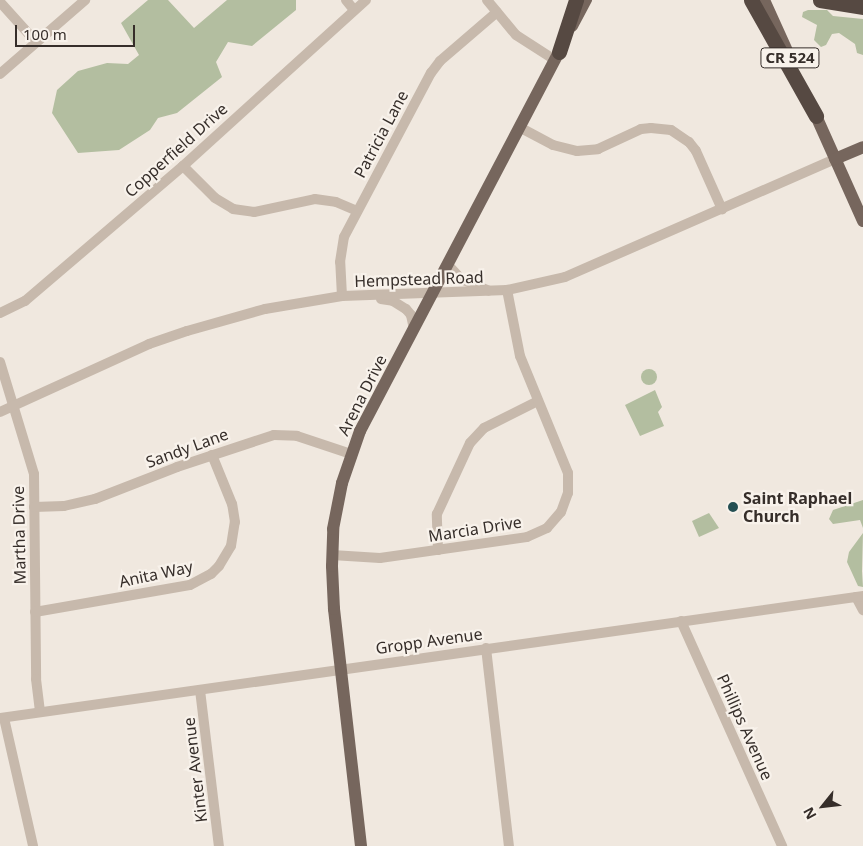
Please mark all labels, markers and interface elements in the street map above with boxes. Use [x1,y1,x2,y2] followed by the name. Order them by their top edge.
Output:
[18,15,138,47] scale bar
[23,24,67,44] text: 100 m
[760,46,820,70] road number: CR 524
[350,87,412,181] street label: Patricia Lane
[121,99,231,201] street label: Copperfield Drive
[354,267,484,291] street label: Hempstead Road
[333,351,391,439] street label: Arena Drive
[143,424,231,472] street label: Sandy Lane
[9,486,29,584] street label: Martha Drive
[743,488,852,526] place label: Saint Raphael Church
[727,501,739,513] marker: Saint Raphael Church
[427,512,523,546] street label: Marcia Drive
[117,557,195,591] street label: Anita Way
[374,624,484,658] street label: Gropp Avenue
[713,671,777,783] street label: Phillips Avenue
[179,716,211,824] street label: Kinter Avenue
[798,781,848,831] north arrow
[798,804,821,823] text: N

